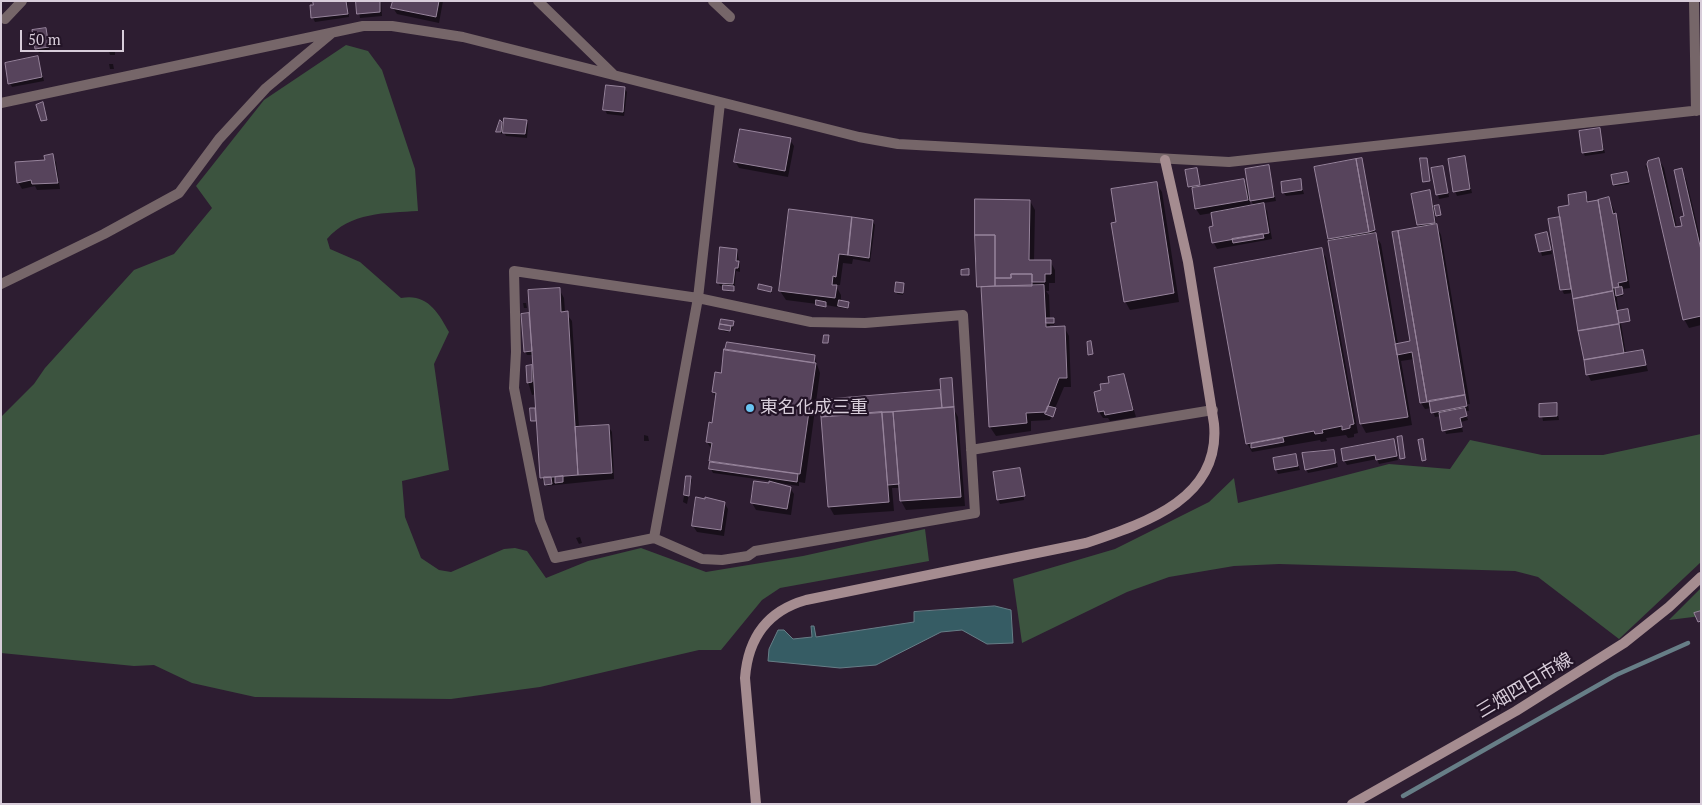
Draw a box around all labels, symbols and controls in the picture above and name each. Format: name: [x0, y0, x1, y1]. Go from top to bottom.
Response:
scale bar: [22, 20, 126, 52]
text: 50 m: [28, 29, 61, 49]
place label: 東名化成三重: [760, 397, 868, 419]
marker: 東名化成三重: [744, 402, 756, 414]
street label: 三畑四日市線: [1473, 649, 1577, 723]

